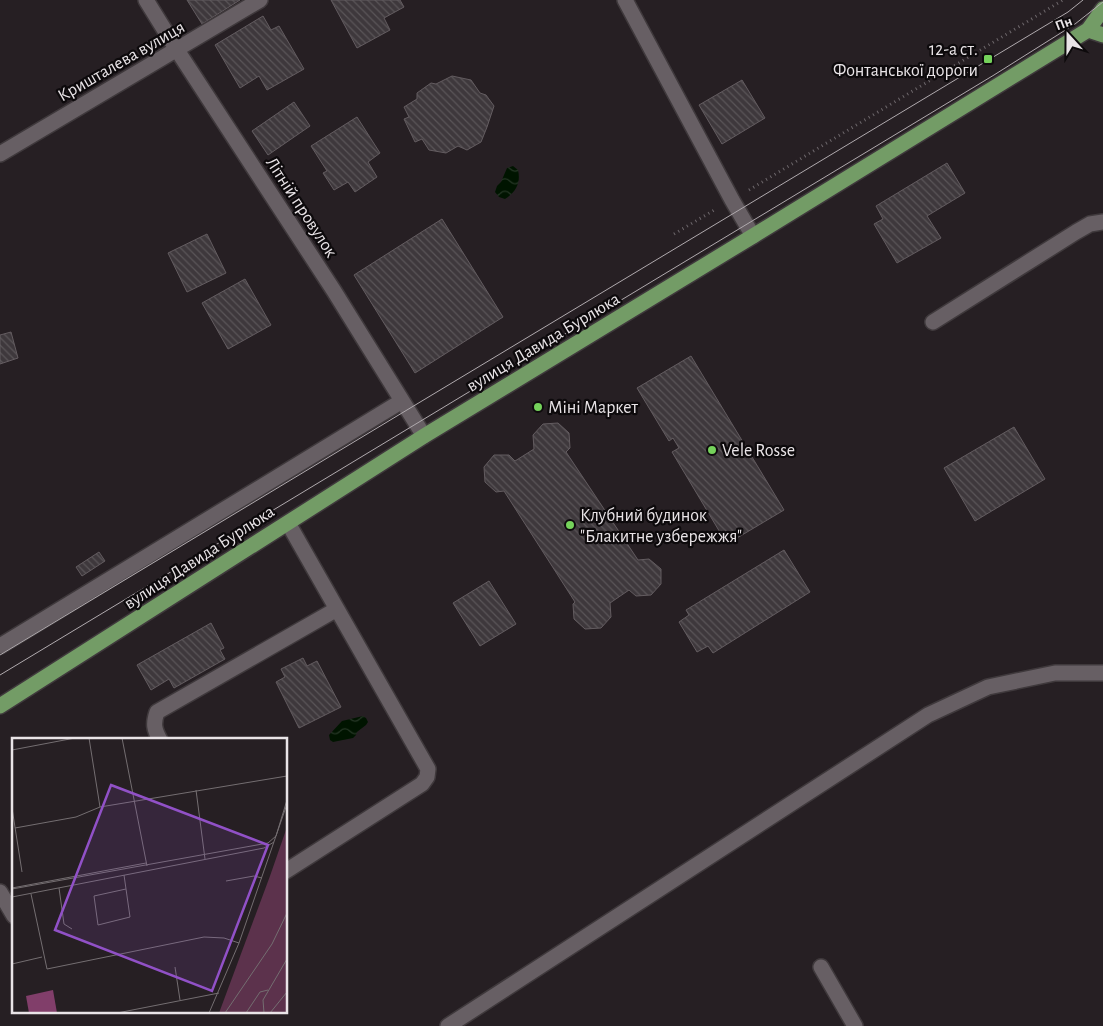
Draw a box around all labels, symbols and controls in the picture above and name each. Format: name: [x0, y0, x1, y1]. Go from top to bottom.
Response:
north arrow: [1043, 10, 1093, 60]
text: Пн: [1053, 14, 1074, 33]
street label: Кришталева вулиця: [55, 18, 188, 105]
place label: 12-а ст. Фонтанської дороги: [833, 41, 978, 80]
marker: 12-а ст. Фонтанської дороги: [982, 53, 994, 65]
street label: Літній провулок: [262, 154, 340, 261]
street label: вулиця Давида Бурлюка: [464, 290, 623, 396]
place label: Міні Маркет: [548, 399, 639, 417]
marker: Міні Маркет: [532, 401, 544, 413]
place label: Vele Rosse: [722, 442, 795, 460]
marker: Vele Rosse: [706, 444, 718, 456]
street label: вулиця Давида Бурлюка: [121, 503, 278, 613]
place label: Клубний будинок "Блакитне узбережжя": [580, 506, 742, 546]
marker: Клубний будинок "Блакитне узбережжя": [564, 519, 576, 531]
inset map: [12, 738, 288, 1014]

